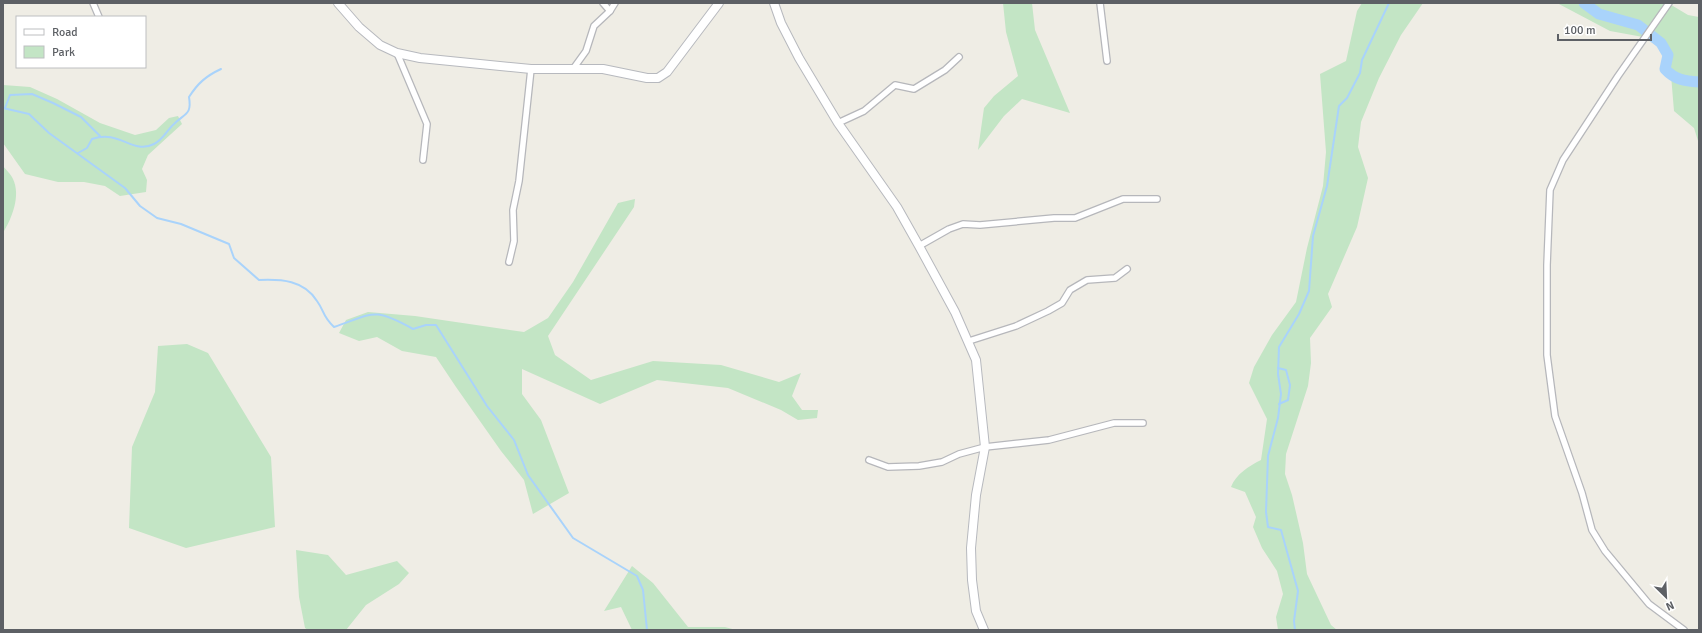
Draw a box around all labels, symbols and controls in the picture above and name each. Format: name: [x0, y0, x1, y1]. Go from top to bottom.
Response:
legend: [16, 16, 146, 68]
scale bar: [1558, 16, 1651, 42]
text: 100 m: [1564, 23, 1596, 38]
text: Road: [52, 25, 78, 40]
text: Park: [52, 45, 75, 60]
north arrow: [1646, 577, 1686, 617]
text: N: [1664, 598, 1676, 613]

